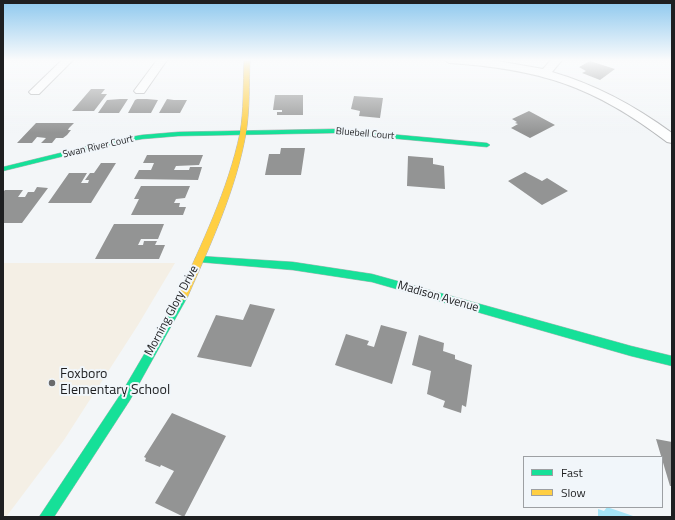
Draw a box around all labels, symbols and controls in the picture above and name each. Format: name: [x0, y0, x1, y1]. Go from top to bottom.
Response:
street label: Bluebell Court: [335, 125, 395, 143]
street label: Swan River Court: [61, 133, 135, 161]
street label: Morning Glory Drive: [142, 263, 202, 359]
street label: Madison Avenue: [396, 279, 480, 315]
place label: Foxboro Elementary School: [60, 367, 170, 400]
marker: Foxboro Elementary School: [47, 378, 57, 388]
legend: [523, 456, 663, 508]
text: Fast: [561, 463, 583, 482]
text: Slow: [561, 483, 586, 502]

